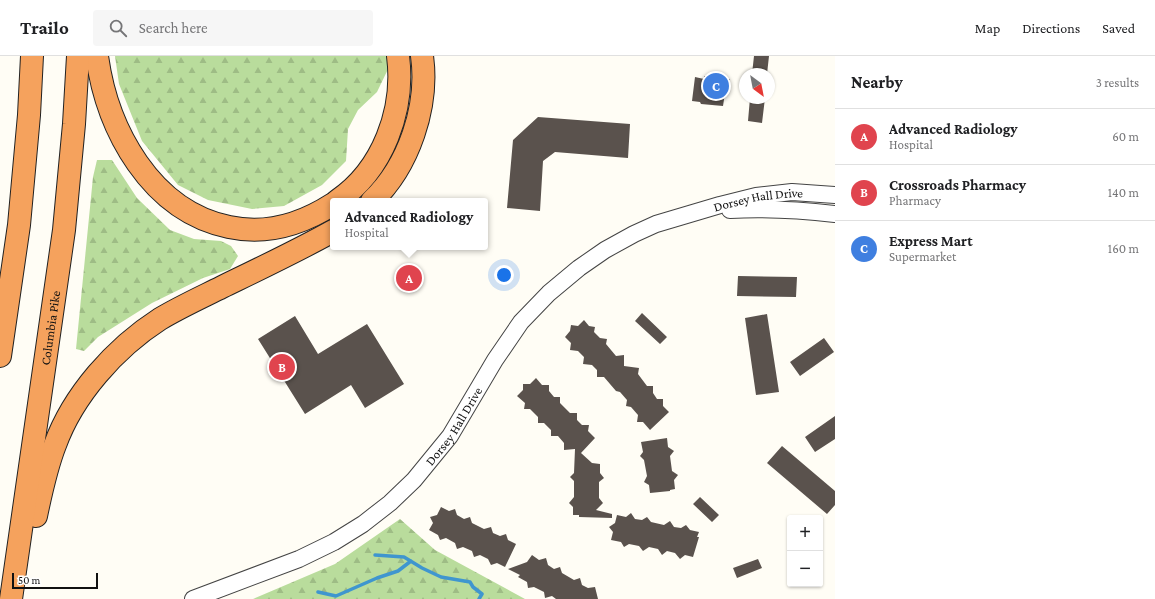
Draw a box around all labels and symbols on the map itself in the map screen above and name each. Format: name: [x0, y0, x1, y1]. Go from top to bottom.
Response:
north arrow: [739, 68, 775, 104]
pin: C: [703, 71, 729, 101]
street label: Dorsey Hall Drive: [712, 184, 804, 214]
pin: A: [396, 263, 422, 293]
your location: [494, 265, 514, 285]
street label: Columbia Pike: [37, 289, 63, 366]
pin: B: [269, 352, 295, 382]
street label: Dorsey Hall Drive: [422, 384, 485, 468]
scale bar: [12, 571, 98, 590]

